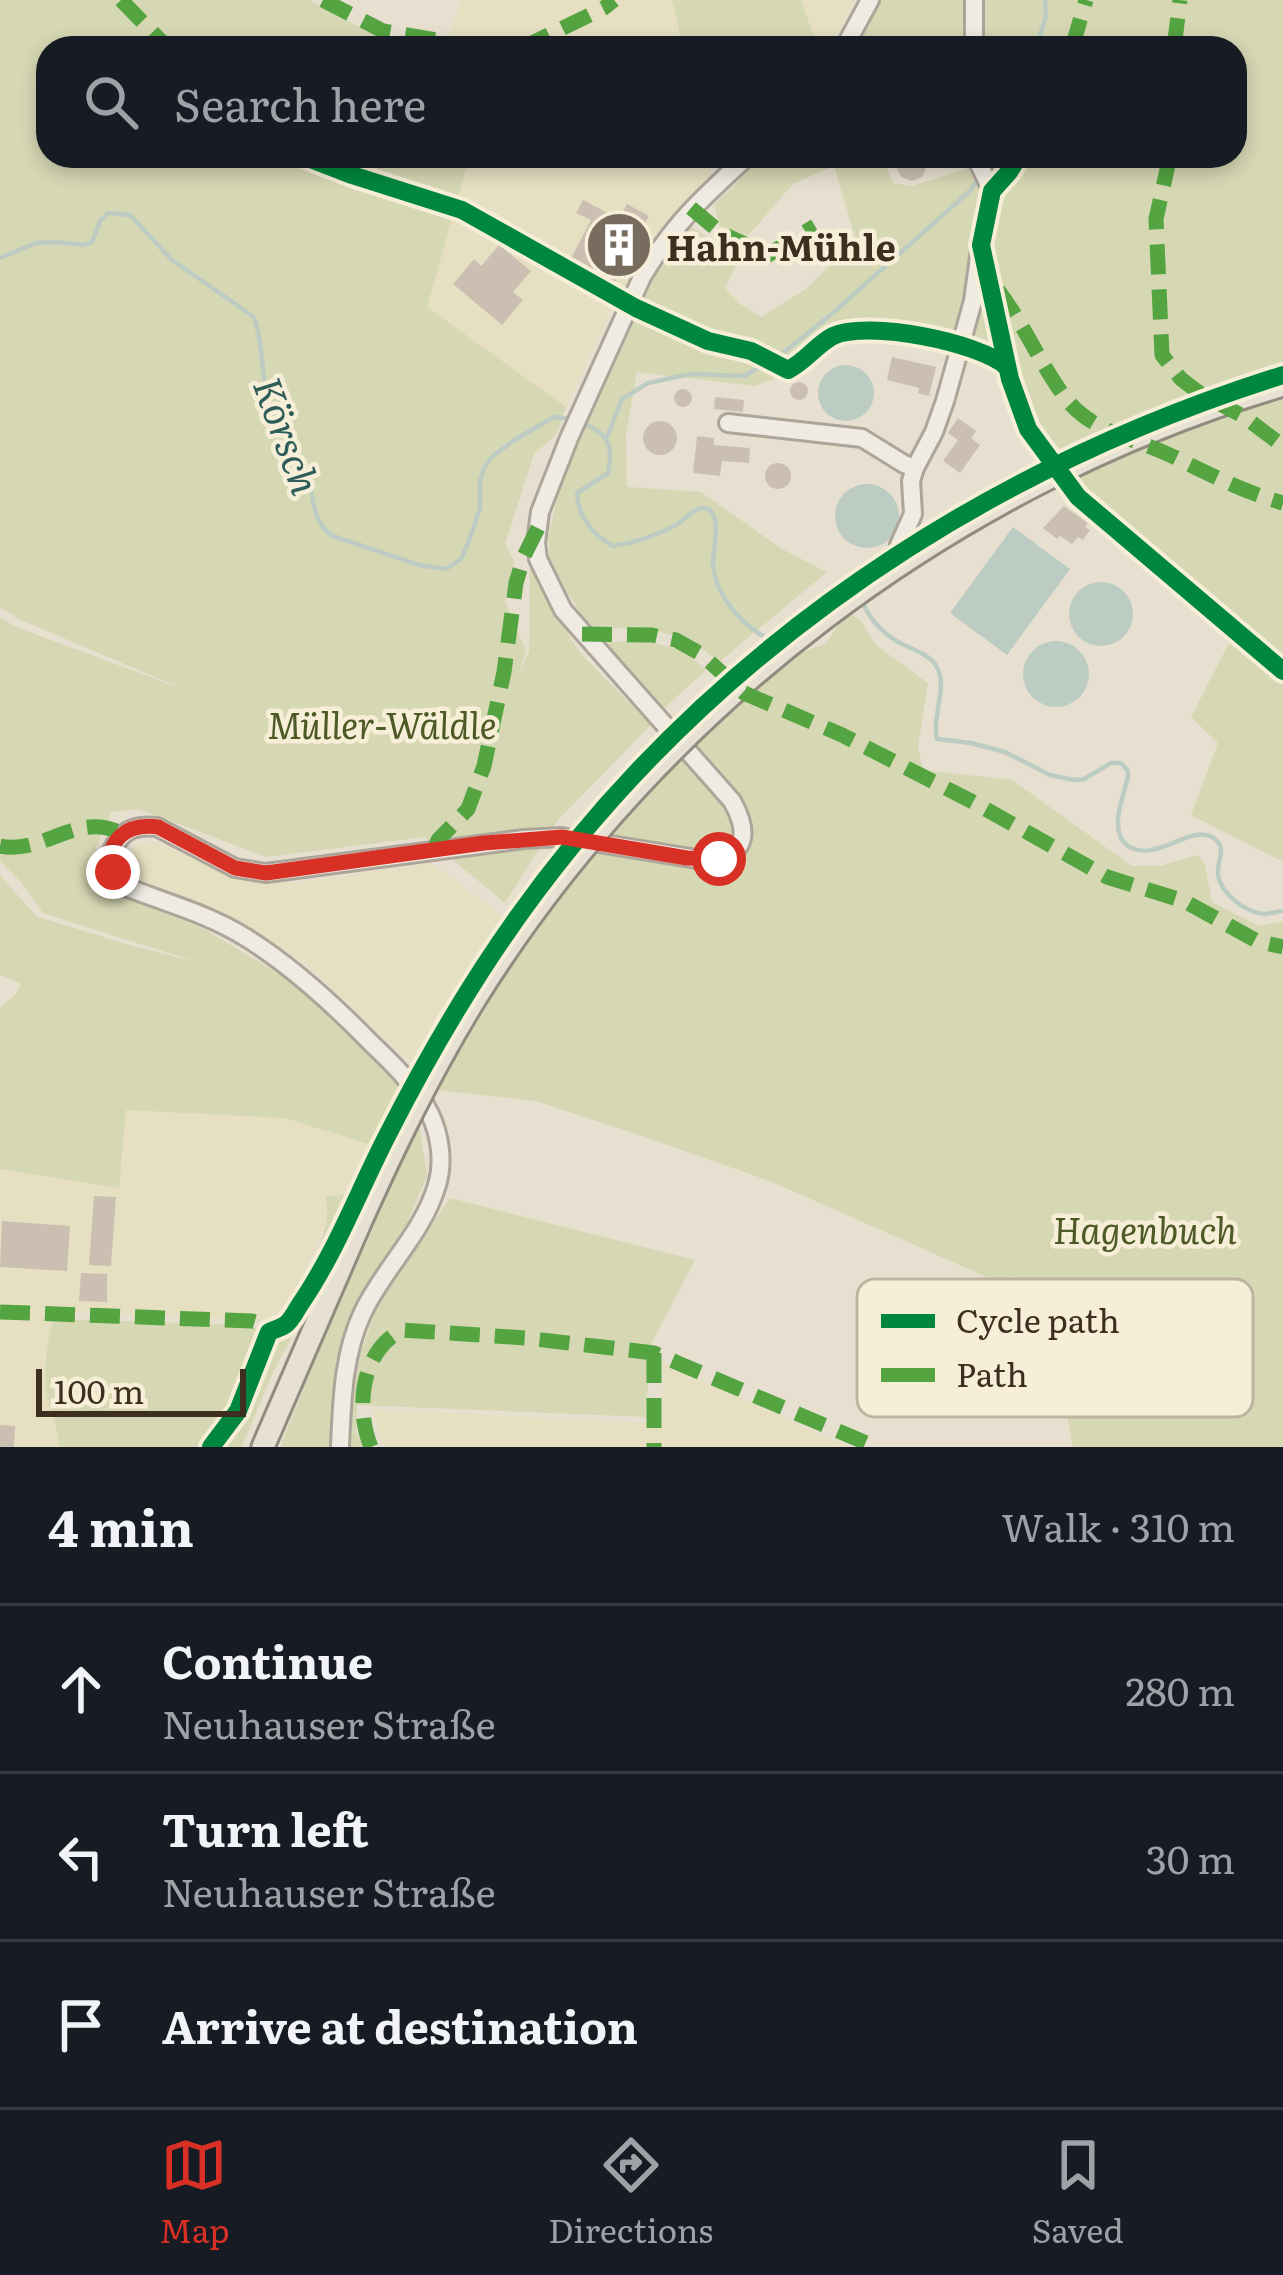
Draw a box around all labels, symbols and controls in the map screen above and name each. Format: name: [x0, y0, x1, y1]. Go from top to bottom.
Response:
search box: [36, 36, 1247, 168]
icon: search: [78, 69, 144, 135]
text: Search here: [174, 69, 426, 136]
building icon: Hahn-Mühle: [584, 210, 654, 280]
place label: Hahn-Mühle: [666, 219, 896, 272]
water label: Körsch: [241, 368, 337, 502]
park label: Müller-Wäldle: [267, 697, 497, 750]
route start: [692, 832, 746, 886]
route end: [86, 845, 140, 899]
park label: Hagenbuch: [1053, 1202, 1237, 1255]
legend: [857, 1279, 1253, 1417]
text: Cycle path: [956, 1294, 1120, 1343]
text: Path: [956, 1348, 1028, 1397]
scale bar: [36, 1363, 246, 1416]
text: 100 m: [54, 1365, 144, 1414]
text: 4 min: [48, 1487, 194, 1563]
text: Walk · 310 m: [1001, 1496, 1235, 1554]
text: Continue: [162, 1626, 373, 1693]
icon: ahead: [48, 1656, 114, 1722]
text: 280 m: [1126, 1660, 1235, 1718]
text: Neuhauser Straße: [162, 1693, 496, 1751]
text: Turn left: [162, 1794, 369, 1861]
icon: left: [48, 1824, 114, 1890]
text: 30 m: [1146, 1828, 1235, 1886]
text: Neuhauser Straße: [162, 1861, 496, 1919]
text: Arrive at destination: [162, 1991, 638, 2058]
icon: arrive: [48, 1992, 114, 2058]
tab: Map: [159, 2132, 230, 2253]
tab: Directions: [548, 2132, 713, 2253]
tab: Saved: [1032, 2132, 1124, 2253]

